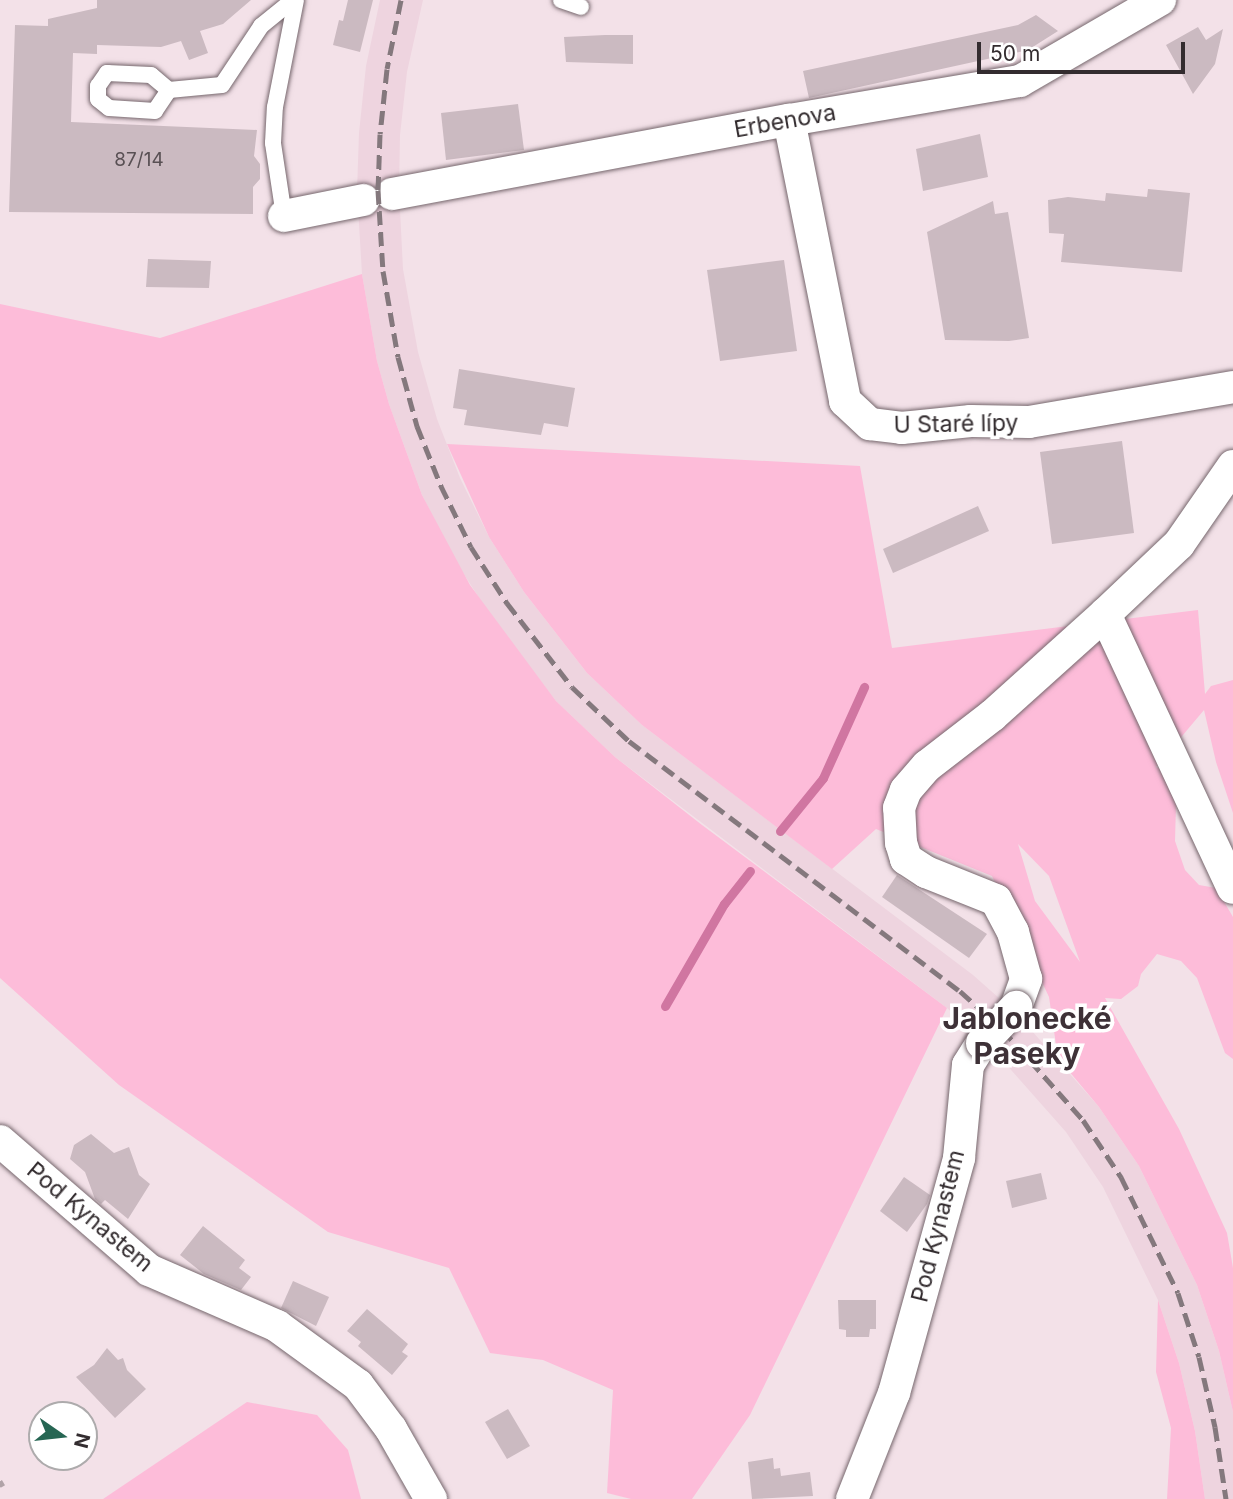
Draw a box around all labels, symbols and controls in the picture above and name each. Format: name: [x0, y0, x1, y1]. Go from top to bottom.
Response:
scale bar: [981, 28, 1189, 72]
text: 50 m: [990, 41, 1040, 66]
street label: Erbenova: [732, 98, 838, 144]
house number: 87/14: [114, 149, 164, 171]
street label: U Staré lípy: [893, 409, 1019, 439]
district label: Jablonecké Paseky: [942, 1000, 1112, 1070]
street label: Pod Kynastem: [906, 1147, 970, 1305]
street label: Pod Kynastem: [21, 1156, 159, 1278]
north arrow: [28, 1401, 98, 1471]
text: N: [69, 1431, 95, 1451]

